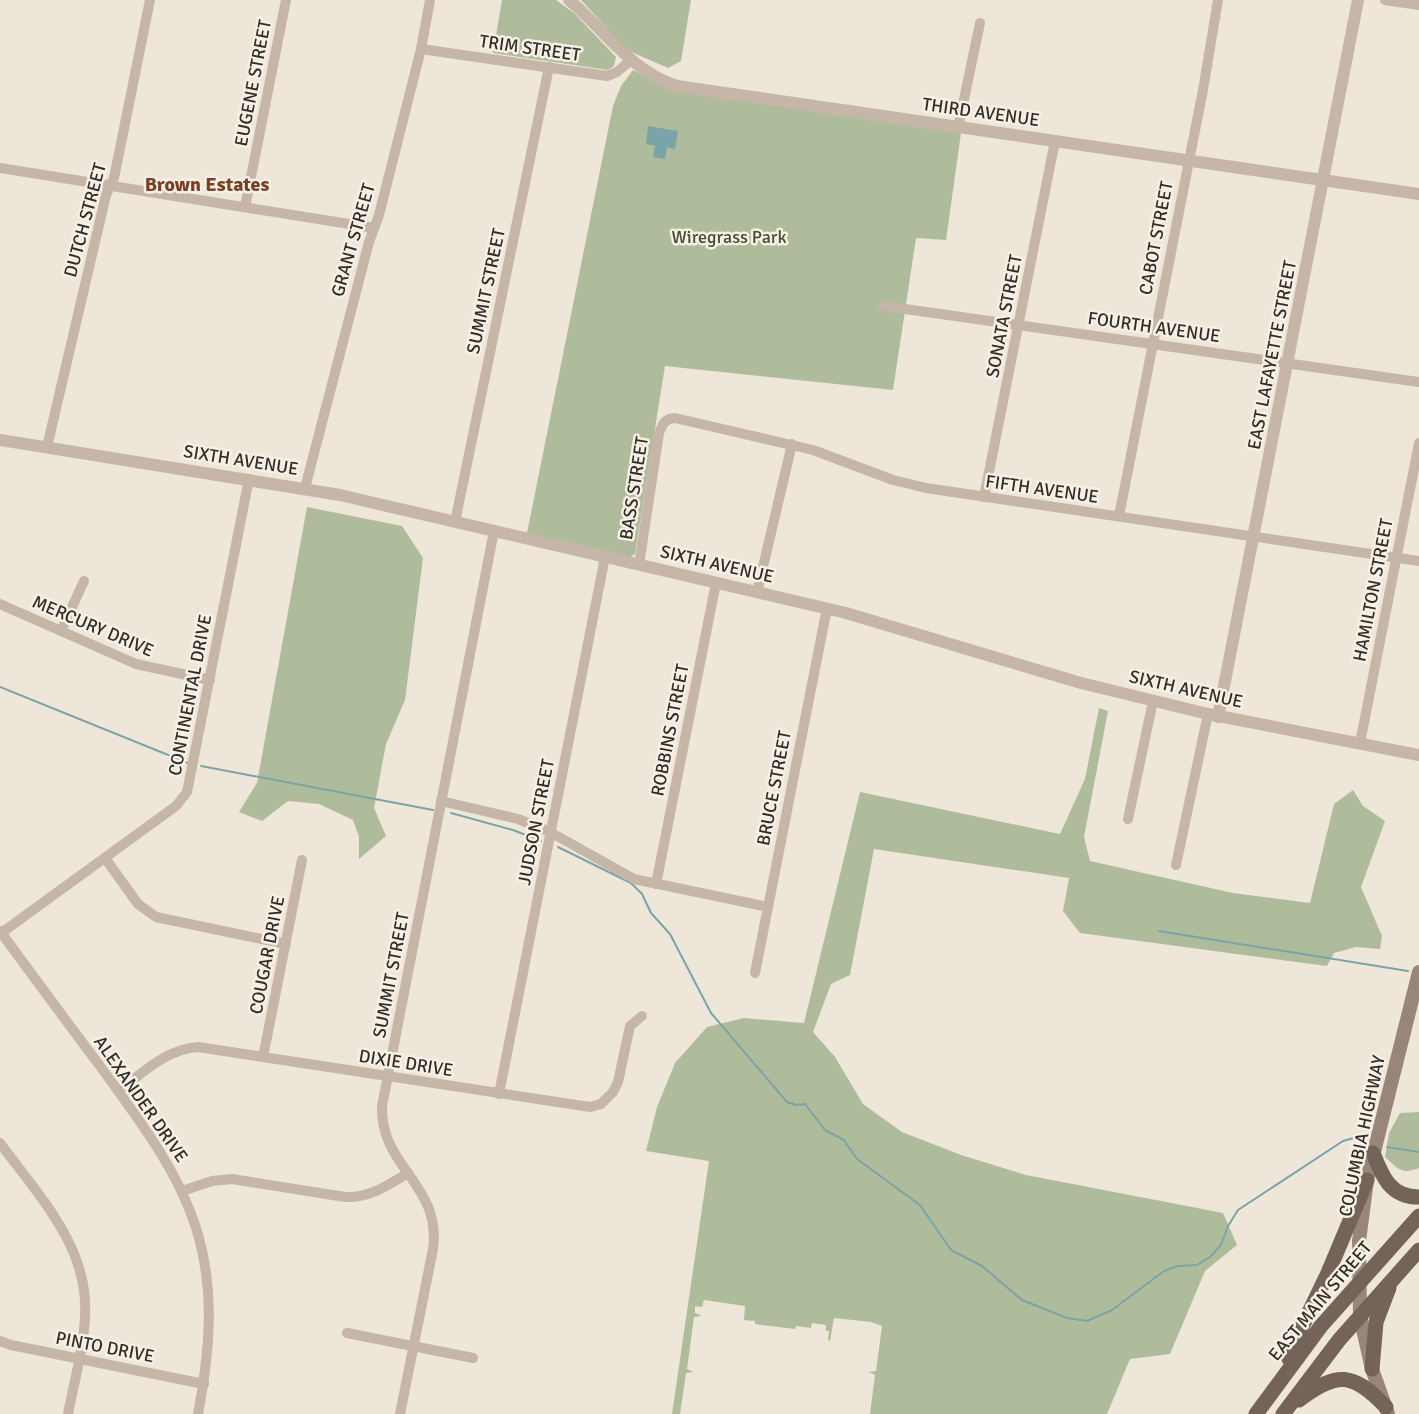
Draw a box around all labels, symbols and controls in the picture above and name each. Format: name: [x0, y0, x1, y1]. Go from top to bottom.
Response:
street label: EUGENE STREET: [230, 18, 276, 148]
street label: TRIM STREET: [478, 30, 582, 66]
street label: THIRD AVENUE: [921, 93, 1041, 131]
street label: DUTCH STREET: [59, 160, 111, 280]
district label: Brown Estates: [145, 172, 270, 197]
street label: CABOT STREET: [1134, 179, 1178, 297]
street label: GRANT STREET: [326, 181, 380, 299]
street label: SUMMIT STREET: [462, 226, 510, 356]
park label: Wiregrass Park: [672, 226, 786, 248]
street label: SONATA STREET: [981, 252, 1027, 379]
street label: EAST LAFAYETTE STREET: [1243, 258, 1301, 451]
street label: FOURTH AVENUE: [1086, 307, 1222, 347]
street label: BASS STREET: [615, 435, 653, 541]
street label: SIXTH AVENUE: [182, 440, 300, 480]
street label: FIFTH AVENUE: [984, 470, 1100, 508]
street label: HAMILTON STREET: [1348, 517, 1398, 663]
street label: SIXTH AVENUE: [658, 540, 776, 588]
street label: MERCURY DRIVE: [29, 591, 157, 661]
street label: CONTINENTAL DRIVE: [164, 612, 216, 778]
street label: ROBBINS STREET: [646, 662, 694, 798]
street label: SIXTH AVENUE: [1127, 665, 1245, 713]
street label: BRUCE STREET: [752, 728, 796, 847]
street label: JUDSON STREET: [513, 757, 559, 887]
street label: COUGAR DRIVE: [245, 894, 289, 1016]
street label: SUMMIT STREET: [368, 910, 414, 1040]
street label: ALEXANDER DRIVE: [89, 1032, 193, 1166]
street label: DIXIE DRIVE: [357, 1045, 455, 1081]
street label: COLUMBIA HIGHWAY: [1334, 1053, 1390, 1219]
street label: EAST MAIN STREET: [1264, 1237, 1376, 1365]
street label: PINTO DRIVE: [54, 1327, 156, 1367]

